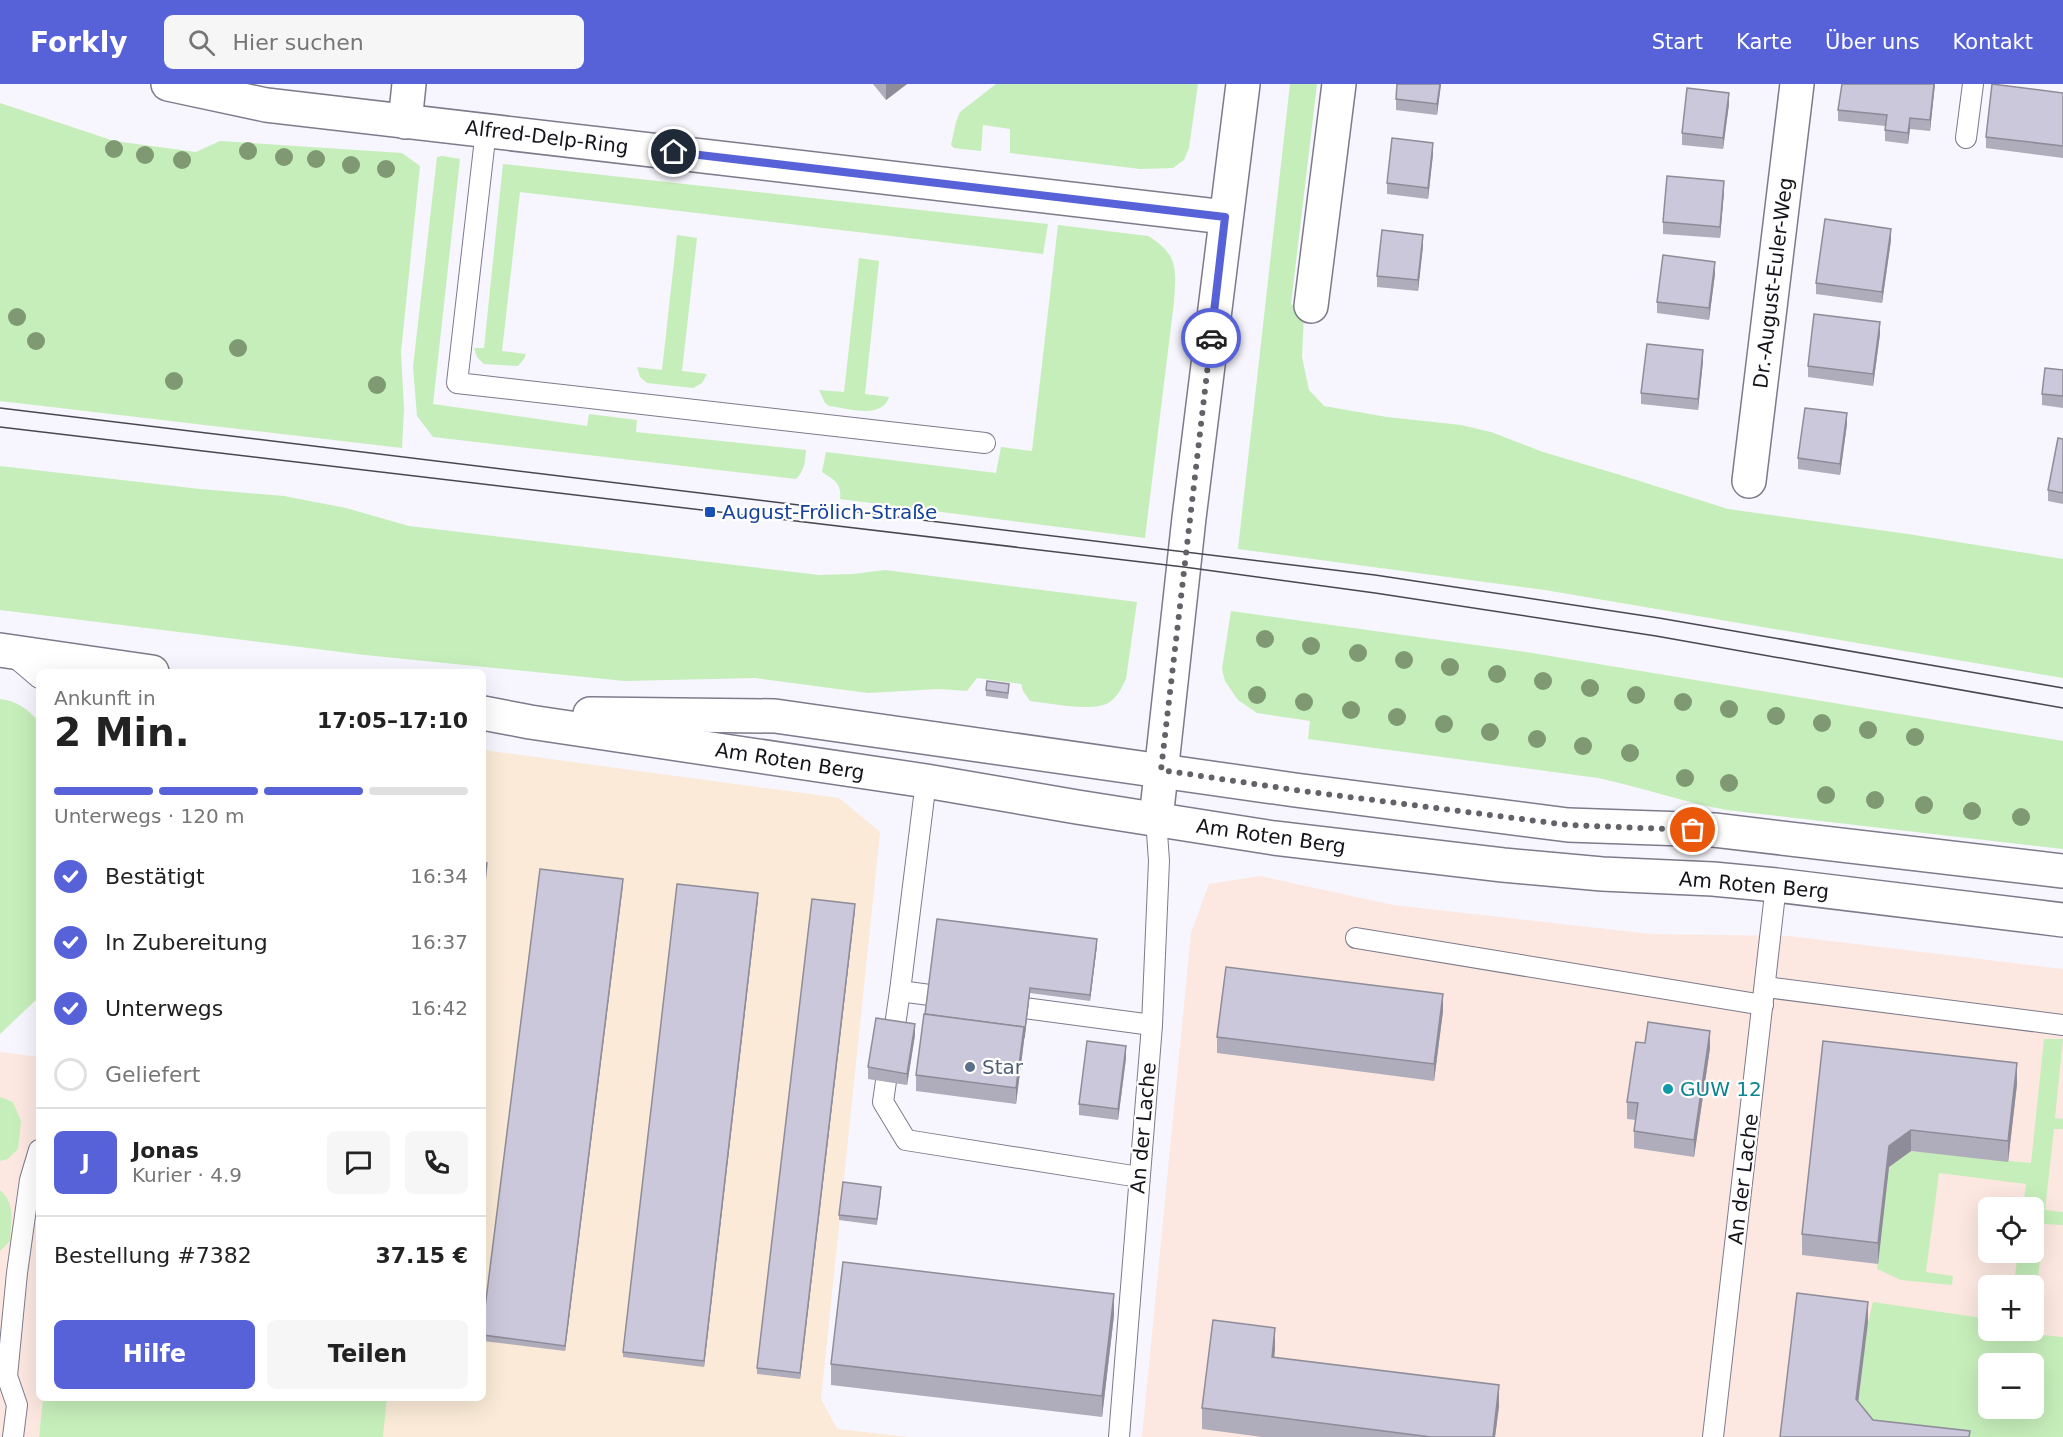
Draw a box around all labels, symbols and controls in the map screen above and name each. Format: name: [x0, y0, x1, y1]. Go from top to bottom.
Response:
search box: [164, 15, 584, 69]
text: Forkly: [30, 26, 128, 59]
icon: search: [185, 26, 218, 59]
text: Hier suchen: [233, 30, 364, 55]
text: Start: [1652, 30, 1703, 54]
text: Karte: [1736, 30, 1792, 54]
text: Über uns: [1825, 30, 1920, 54]
text: Kontakt: [1953, 30, 2033, 54]
street label: Alfred-Delp-Ring: [464, 115, 630, 159]
pin: [648, 126, 699, 177]
icon: home: [657, 135, 690, 168]
street label: Dr.-August-Euler-Weg: [1748, 176, 1798, 390]
courier: [1181, 308, 1241, 368]
icon: car: [1195, 322, 1228, 355]
place label: August-Frölich-Straße: [722, 500, 937, 524]
marker: August-Frölich-Straße: [703, 505, 717, 519]
text: Ankunft in: [54, 686, 156, 710]
text: 17:05–17:10: [317, 708, 468, 733]
text: 2 Min.: [54, 710, 189, 755]
street label: Am Roten Berg: [714, 737, 866, 785]
text: Unterwegs · 120 m: [54, 804, 245, 828]
pin: [1667, 804, 1718, 855]
icon: bag: [1676, 813, 1709, 846]
street label: Am Roten Berg: [1195, 814, 1347, 858]
icon: check: [54, 860, 87, 893]
text: Bestätigt: [105, 864, 205, 889]
text: 16:34: [410, 864, 468, 888]
street label: Am Roten Berg: [1678, 866, 1830, 904]
icon: check: [54, 926, 87, 959]
text: In Zubereitung: [105, 930, 268, 955]
text: 16:37: [410, 930, 468, 954]
icon: check: [54, 992, 87, 1025]
text: Unterwegs: [105, 996, 223, 1021]
text: 16:42: [410, 996, 468, 1020]
place label: Star: [982, 1055, 1024, 1079]
marker: Star: [963, 1060, 977, 1074]
street label: An der Lache: [1125, 1061, 1161, 1195]
text: Geliefert: [105, 1062, 200, 1087]
place label: GUW 12: [1680, 1077, 1762, 1101]
marker: GUW 12: [1661, 1082, 1675, 1096]
street label: An der Lache: [1723, 1112, 1763, 1246]
button: chat: [327, 1131, 390, 1194]
button: phone: [405, 1131, 468, 1194]
text: Jonas: [132, 1138, 199, 1163]
text: J: [81, 1150, 90, 1175]
text: Kurier · 4.9: [132, 1163, 242, 1187]
map controls: [1978, 1197, 2044, 1419]
button: locate: [1978, 1197, 2044, 1263]
text: Bestellung #7382: [54, 1243, 252, 1268]
text: 37.15 €: [375, 1243, 468, 1268]
button: +: [1978, 1275, 2044, 1341]
button: Hilfe: [54, 1320, 255, 1389]
button: Teilen: [267, 1320, 468, 1389]
button: −: [1978, 1353, 2044, 1419]

